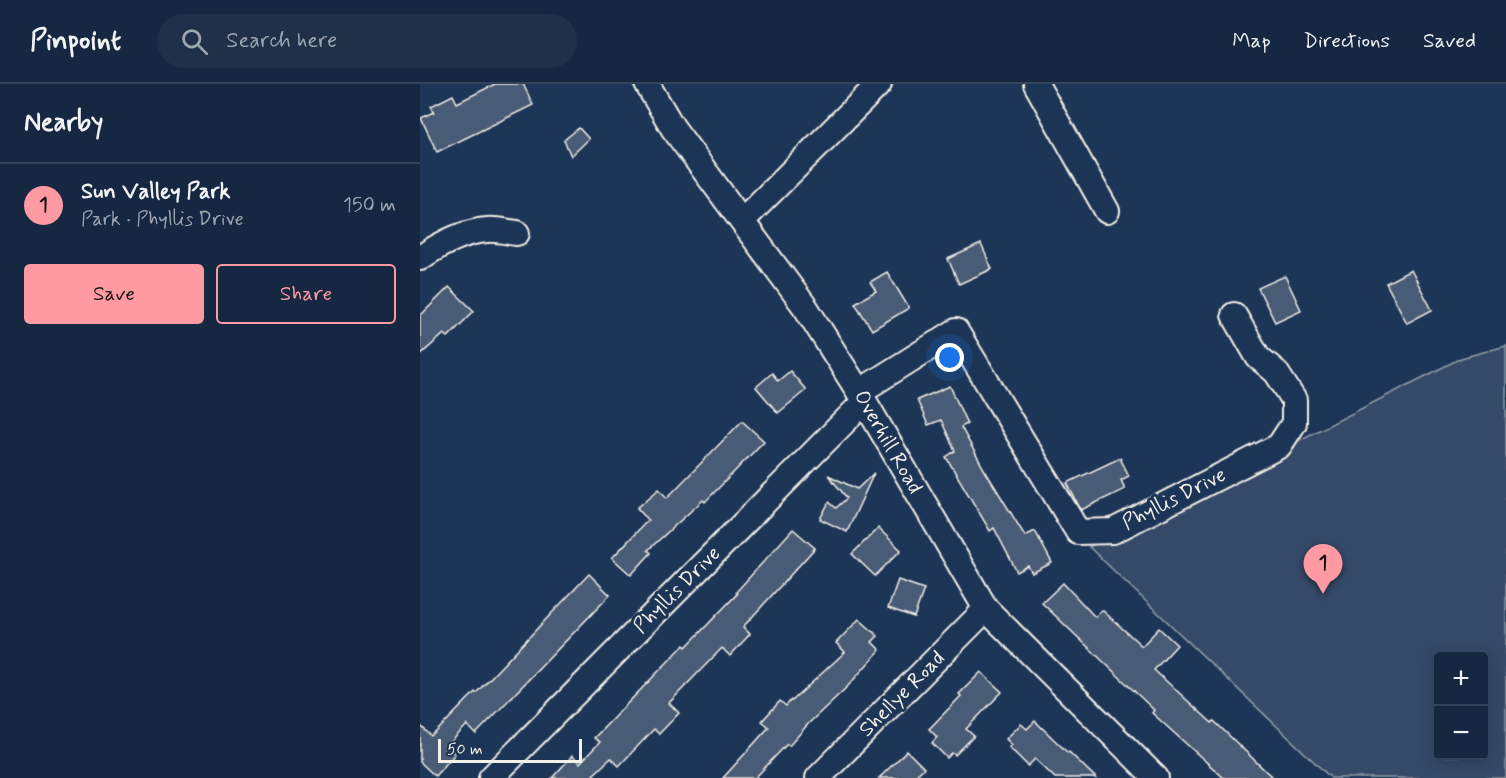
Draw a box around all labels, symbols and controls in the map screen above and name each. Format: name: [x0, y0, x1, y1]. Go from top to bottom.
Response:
search box: [157, 14, 577, 68]
text: Pinpoint: [30, 23, 121, 60]
icon: search: [178, 25, 211, 58]
text: Search here: [226, 27, 337, 55]
text: Map: [1232, 27, 1271, 55]
text: Directions: [1304, 27, 1390, 55]
text: Saved: [1423, 27, 1476, 55]
text: Nearby: [24, 106, 103, 140]
text: Sun Valley Park: [81, 178, 230, 206]
text: 1: [39, 192, 48, 219]
text: 150 m: [343, 192, 396, 219]
text: Park · Phyllis Drive: [81, 206, 244, 233]
button: Save: [24, 264, 204, 324]
button: Share: [216, 264, 396, 324]
your location: [935, 343, 964, 372]
street label: Overhill Road: [847, 385, 929, 499]
street label: Phyllis Drive: [1117, 461, 1231, 537]
street label: Phyllis Drive: [627, 540, 727, 640]
pin: 1: [1304, 544, 1342, 594]
street label: Shellye Road: [853, 645, 951, 743]
map controls: [1434, 652, 1488, 760]
button: +: [1434, 652, 1488, 706]
button: −: [1434, 706, 1488, 760]
scale bar: [438, 736, 582, 764]
text: 50 m: [447, 739, 483, 760]

